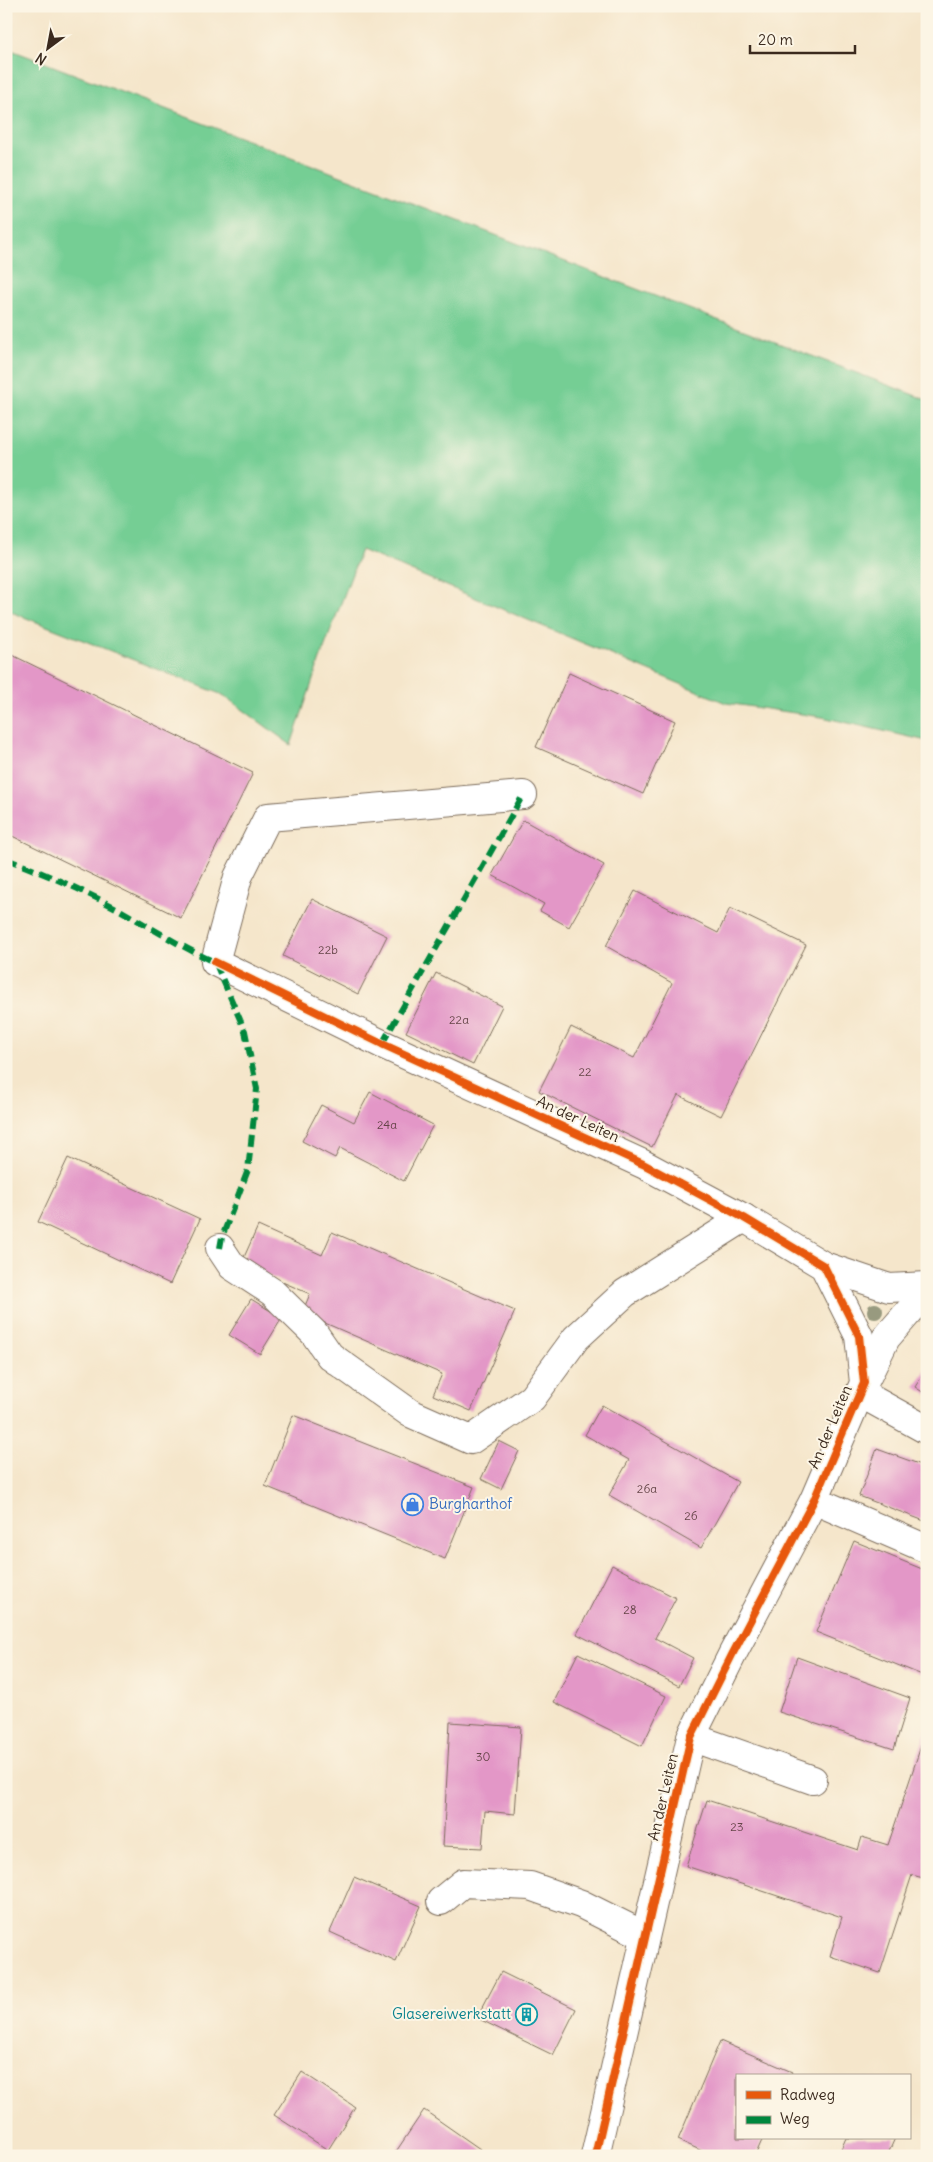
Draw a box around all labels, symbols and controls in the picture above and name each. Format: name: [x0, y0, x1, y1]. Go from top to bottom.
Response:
north arrow: [22, 22, 72, 72]
scale bar: [750, 22, 856, 54]
text: 20 m: [758, 30, 793, 49]
text: N: [32, 49, 50, 69]
house number: 22b: [318, 942, 338, 957]
house number: 22a: [449, 1012, 469, 1027]
house number: 22: [578, 1064, 592, 1079]
street label: An der Leiten: [534, 1091, 623, 1146]
house number: 24a: [377, 1117, 397, 1132]
street label: An der Leiten: [803, 1382, 856, 1472]
house number: 26a: [637, 1481, 657, 1496]
shop icon: Burgharthof: [401, 1492, 425, 1516]
place label: Burgharthof: [429, 1494, 513, 1513]
house number: 26: [684, 1508, 698, 1523]
house number: 28: [623, 1602, 637, 1617]
house number: 30: [476, 1749, 490, 1764]
street label: An der Leiten: [643, 1751, 682, 1842]
house number: 23: [730, 1819, 744, 1834]
building icon: Glasereiwerkstatt: [515, 2002, 539, 2026]
place label: Glasereiwerkstatt: [392, 2004, 511, 2023]
legend: [736, 2074, 910, 2140]
text: Radweg: [780, 2085, 835, 2104]
text: Weg: [780, 2109, 810, 2128]

